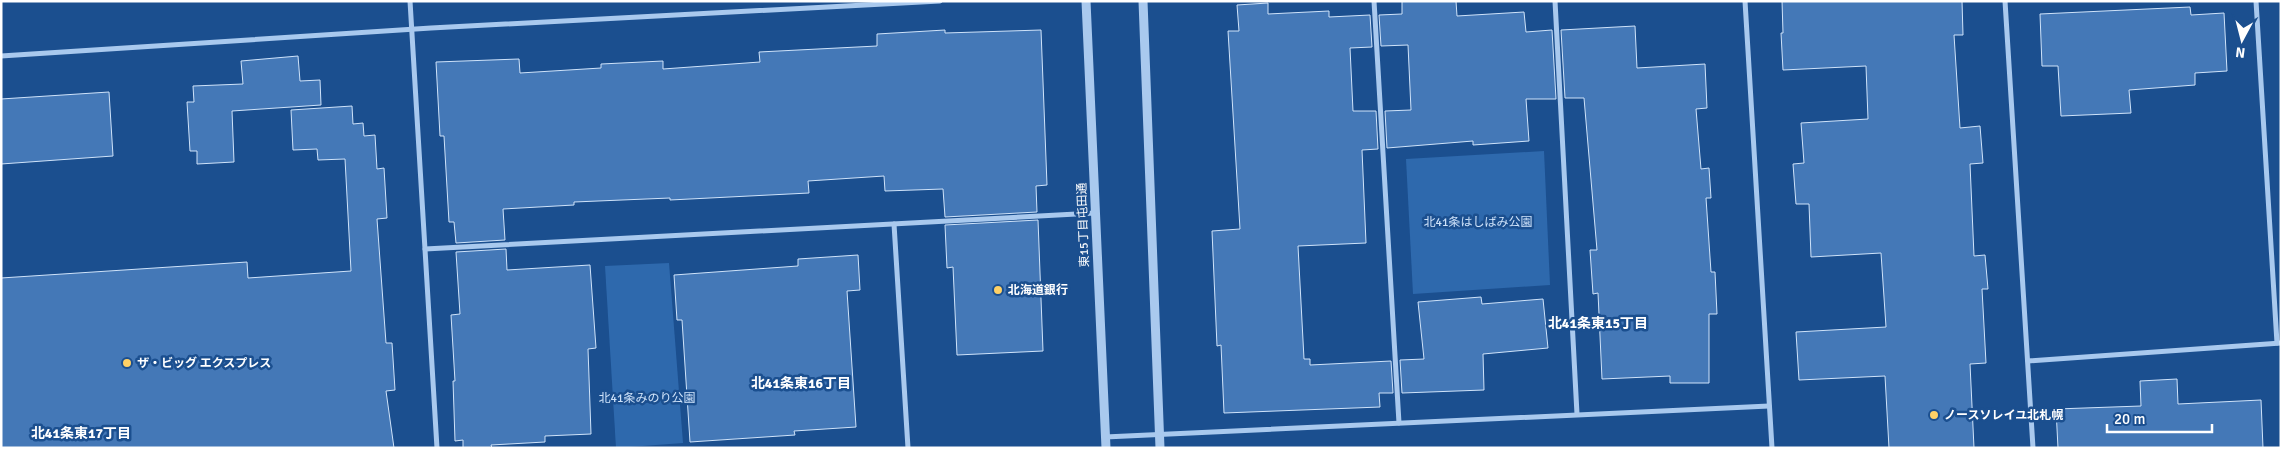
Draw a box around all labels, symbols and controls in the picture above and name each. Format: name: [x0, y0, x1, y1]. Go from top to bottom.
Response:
north arrow: [2217, 15, 2267, 65]
text: N: [2235, 43, 2246, 61]
street label: 東15丁目屯田通: [1075, 182, 1092, 268]
park label: 北41条はしばみ公園: [1424, 215, 1532, 230]
place label: 北海道銀行: [1008, 283, 1068, 298]
marker: 北海道銀行: [992, 284, 1004, 296]
district label: 北41条東15丁目: [1548, 315, 1648, 332]
place label: ザ・ビッグ エクスプレス: [137, 356, 271, 371]
marker: ザ・ビッグ エクスプレス: [121, 357, 133, 369]
district label: 北41条東16丁目: [751, 375, 851, 392]
park label: 北41条みのり公園: [599, 391, 695, 406]
scale bar: [2107, 402, 2212, 434]
place label: ノースソレイユ北札幌: [1944, 408, 2063, 423]
marker: ノースソレイユ北札幌: [1928, 409, 1940, 421]
text: 20 m: [2114, 410, 2145, 428]
district label: 北41条東17丁目: [31, 425, 131, 442]

